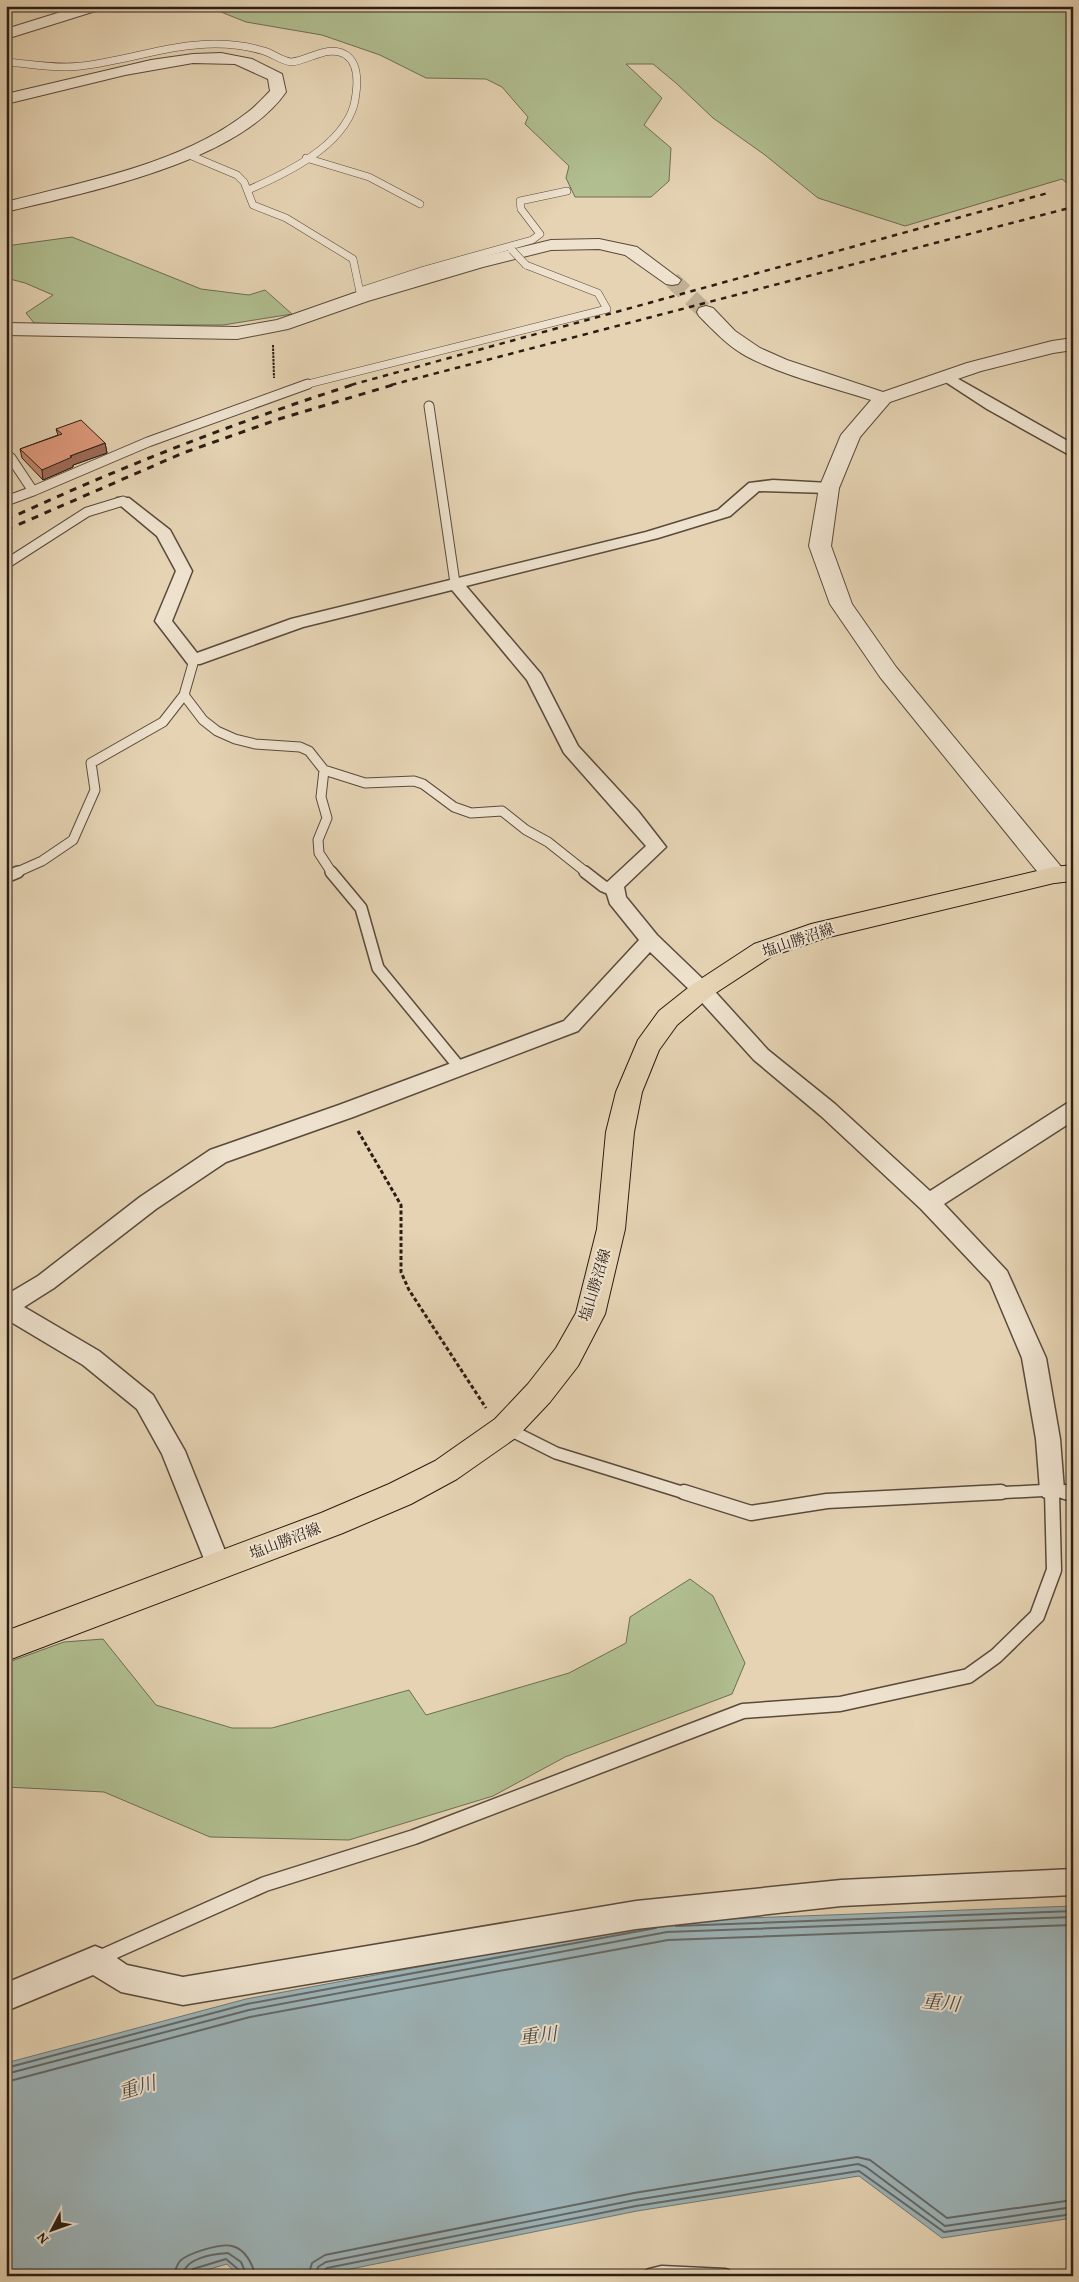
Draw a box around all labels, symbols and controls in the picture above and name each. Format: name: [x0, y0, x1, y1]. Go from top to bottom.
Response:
street label: 塩山勝沼線: [759, 917, 837, 962]
street label: 塩山勝沼線: [574, 1246, 616, 1324]
street label: 塩山勝沼線: [246, 1517, 324, 1564]
water label: 重川: [921, 1986, 963, 2018]
water label: 重川: [518, 2019, 560, 2051]
water label: 重川: [115, 2068, 161, 2106]
north arrow: [28, 2204, 78, 2254]
text: N: [31, 2228, 53, 2249]

